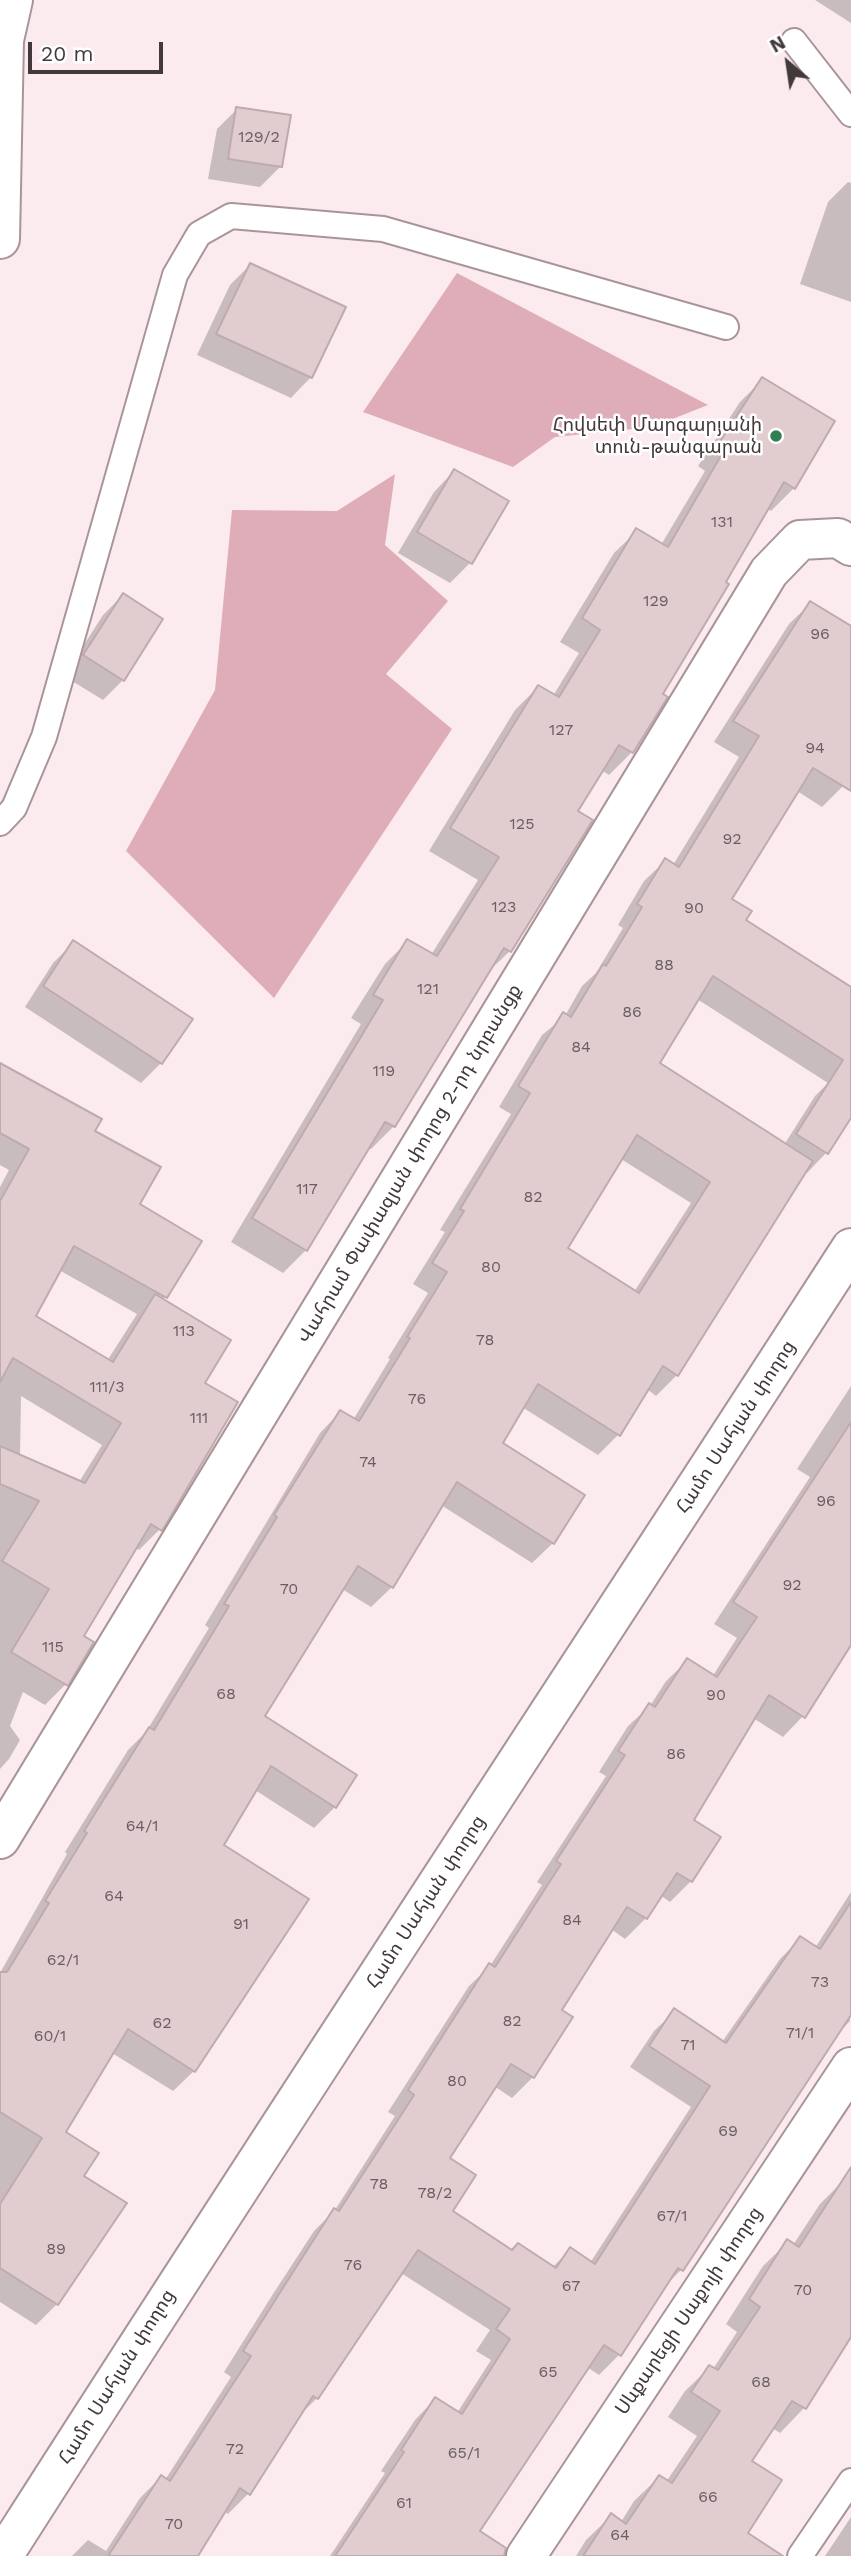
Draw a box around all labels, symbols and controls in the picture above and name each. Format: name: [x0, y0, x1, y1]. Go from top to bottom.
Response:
scale bar: [32, 28, 166, 72]
north arrow: [753, 28, 823, 98]
text: N: [766, 31, 789, 58]
text: 20 m: [41, 41, 93, 66]
house number: 129/2: [238, 127, 280, 147]
place label: Հովսեփ Մարգարյանի տուն-թանգարան: [553, 414, 762, 458]
marker: Հովսեփ Մարգարյանի տուն-թանգարան: [768, 428, 784, 444]
house number: 131: [711, 512, 733, 532]
house number: 129: [643, 591, 669, 611]
house number: 96: [810, 624, 830, 644]
house number: 127: [549, 720, 573, 740]
house number: 94: [805, 738, 825, 758]
house number: 125: [510, 814, 534, 834]
house number: 92: [722, 829, 742, 849]
house number: 123: [492, 897, 516, 917]
house number: 90: [684, 898, 704, 918]
house number: 88: [654, 955, 674, 975]
house number: 121: [417, 979, 439, 999]
street label: Վահրամ Փափազյան փողոց 2-րդ նրբանցք: [293, 980, 527, 1348]
house number: 86: [622, 1002, 642, 1022]
house number: 84: [571, 1037, 591, 1057]
house number: 119: [373, 1061, 395, 1081]
house number: 117: [296, 1179, 318, 1199]
house number: 82: [523, 1187, 543, 1207]
house number: 80: [481, 1257, 501, 1277]
house number: 113: [173, 1321, 195, 1341]
house number: 78: [476, 1330, 494, 1350]
street label: Համո Սահյան փողոց: [672, 1336, 800, 1518]
house number: 111/3: [89, 1377, 125, 1397]
house number: 76: [408, 1389, 426, 1409]
house number: 111: [190, 1408, 208, 1428]
house number: 74: [359, 1452, 377, 1472]
house number: 96: [816, 1491, 836, 1511]
house number: 92: [782, 1575, 802, 1595]
house number: 70: [280, 1579, 298, 1599]
house number: 115: [42, 1637, 64, 1657]
house number: 68: [216, 1684, 236, 1704]
house number: 90: [706, 1685, 726, 1705]
house number: 86: [666, 1744, 686, 1764]
street label: Համո Սահյան փողոց: [362, 1811, 490, 1993]
house number: 64/1: [126, 1816, 158, 1836]
house number: 64: [104, 1886, 124, 1906]
house number: 84: [562, 1910, 582, 1930]
house number: 91: [233, 1914, 249, 1934]
house number: 62/1: [47, 1950, 79, 1970]
house number: 73: [811, 1972, 829, 1992]
house number: 82: [502, 2011, 522, 2031]
house number: 62: [152, 2013, 172, 2033]
house number: 71/1: [786, 2023, 814, 2043]
house number: 60/1: [34, 2026, 66, 2046]
house number: 71: [680, 2035, 696, 2055]
house number: 80: [447, 2071, 467, 2091]
house number: 69: [718, 2121, 738, 2141]
house number: 78: [370, 2174, 388, 2194]
house number: 78/2: [418, 2183, 452, 2203]
street label: Սևքարեցի Սաքոյի փողոց: [611, 2203, 767, 2419]
house number: 67/1: [657, 2206, 687, 2226]
house number: 89: [46, 2239, 66, 2259]
house number: 76: [344, 2255, 362, 2275]
house number: 67: [562, 2276, 580, 2296]
house number: 70: [794, 2280, 812, 2300]
street label: Համո Սահյան փողոց: [54, 2285, 180, 2469]
house number: 65: [538, 2362, 558, 2382]
house number: 68: [751, 2372, 771, 2392]
house number: 72: [226, 2439, 244, 2459]
house number: 65/1: [448, 2443, 480, 2463]
house number: 66: [698, 2487, 718, 2507]
house number: 61: [396, 2493, 412, 2513]
house number: 70: [165, 2514, 183, 2534]
house number: 64: [610, 2525, 630, 2545]

